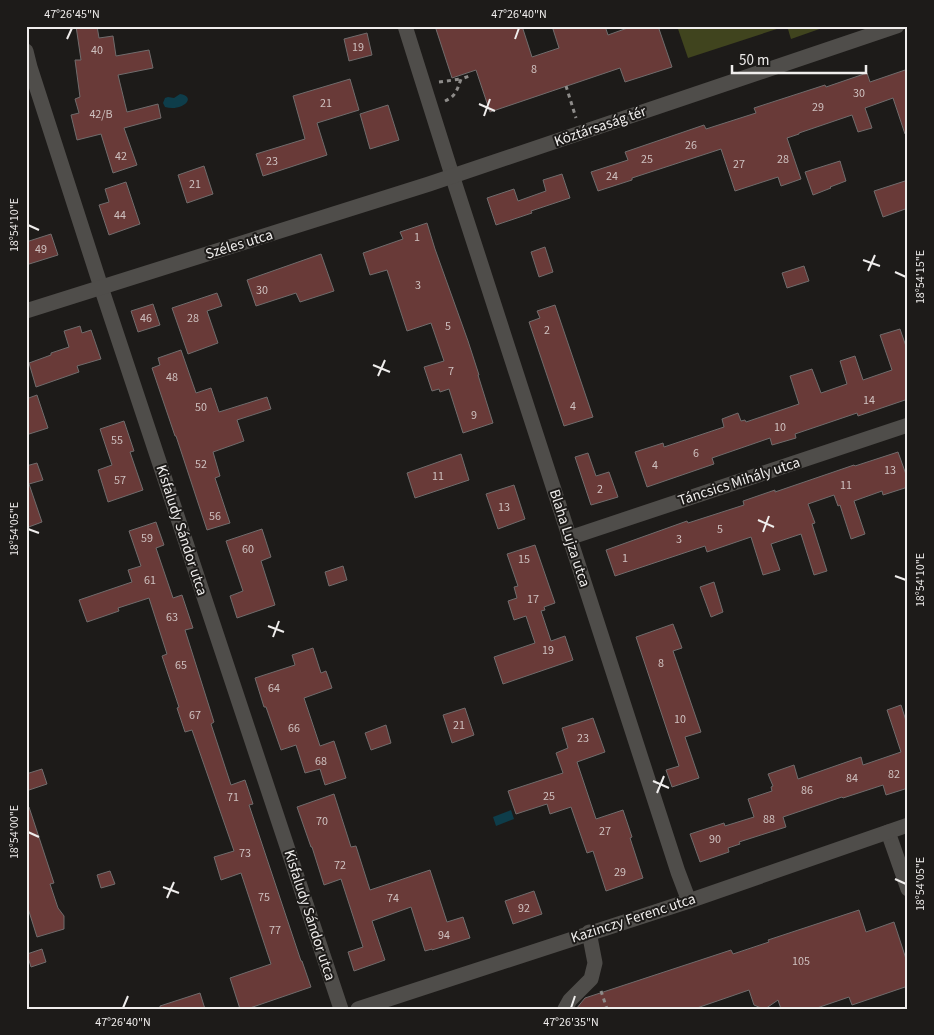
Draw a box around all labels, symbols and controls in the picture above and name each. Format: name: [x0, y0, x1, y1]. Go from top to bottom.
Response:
text: 47°26'45"N: [44, 6, 100, 23]
text: 47°26'40"N: [491, 6, 547, 23]
house number: 19: [352, 39, 364, 56]
house number: 40: [91, 42, 103, 59]
scale bar: [732, 42, 865, 74]
text: 50 m: [739, 50, 769, 71]
house number: 8: [531, 61, 537, 78]
house number: 30: [853, 85, 865, 102]
house number: 21: [320, 95, 332, 112]
house number: 29: [812, 99, 824, 116]
street label: Köztársaság tér: [551, 101, 650, 152]
house number: 42/B: [89, 106, 113, 123]
house number: 26: [685, 137, 697, 154]
house number: 42: [115, 148, 127, 165]
house number: 25: [641, 151, 653, 168]
house number: 28: [777, 151, 789, 168]
house number: 23: [266, 153, 278, 170]
house number: 27: [733, 156, 745, 173]
house number: 24: [606, 168, 618, 185]
house number: 21: [189, 176, 201, 193]
text: 18°54'10"E: [6, 198, 23, 252]
house number: 44: [114, 207, 126, 224]
street label: Széles utca: [203, 224, 275, 265]
house number: 1: [414, 229, 420, 246]
house number: 49: [35, 241, 47, 258]
text: 18°54'15"E: [912, 250, 929, 304]
house number: 3: [415, 277, 421, 294]
house number: 30: [256, 282, 268, 299]
house number: 46: [140, 310, 152, 327]
house number: 28: [187, 310, 199, 327]
house number: 5: [445, 318, 451, 335]
house number: 2: [544, 322, 550, 339]
house number: 7: [448, 363, 454, 380]
house number: 48: [166, 369, 178, 386]
house number: 14: [863, 392, 875, 409]
house number: 4: [570, 398, 576, 415]
house number: 50: [195, 399, 207, 416]
house number: 9: [471, 407, 477, 424]
house number: 10: [774, 419, 786, 436]
house number: 55: [111, 432, 123, 449]
house number: 6: [693, 445, 699, 462]
street label: Táncsics Mihály utca: [675, 452, 803, 511]
house number: 52: [195, 456, 207, 473]
house number: 4: [652, 457, 658, 474]
street label: Kisfaludy Sándor utca: [150, 462, 213, 598]
house number: 13: [884, 462, 896, 479]
house number: 11: [432, 468, 444, 485]
house number: 57: [114, 472, 126, 489]
house number: 11: [840, 477, 852, 494]
house number: 2: [597, 481, 603, 498]
street label: Blaha Lujza utca: [544, 486, 595, 590]
house number: 13: [498, 499, 510, 516]
text: 18°54'05"E: [6, 502, 23, 556]
house number: 56: [209, 508, 221, 525]
house number: 5: [717, 521, 723, 538]
house number: 59: [141, 530, 153, 547]
house number: 3: [676, 531, 682, 548]
house number: 60: [242, 541, 254, 558]
house number: 1: [622, 550, 628, 567]
house number: 15: [518, 551, 530, 568]
text: 18°54'10"E: [912, 553, 929, 607]
house number: 61: [144, 572, 156, 589]
house number: 17: [527, 591, 539, 608]
house number: 63: [166, 609, 178, 626]
house number: 19: [542, 642, 554, 659]
house number: 8: [658, 655, 664, 672]
house number: 65: [175, 657, 187, 674]
house number: 64: [268, 680, 280, 697]
house number: 67: [189, 707, 201, 724]
house number: 10: [674, 711, 686, 728]
house number: 21: [453, 717, 465, 734]
house number: 66: [288, 720, 300, 737]
house number: 23: [577, 730, 589, 747]
house number: 68: [315, 753, 327, 770]
house number: 82: [888, 766, 900, 783]
house number: 84: [846, 770, 858, 787]
house number: 86: [801, 782, 813, 799]
house number: 25: [543, 788, 555, 805]
house number: 71: [227, 789, 239, 806]
text: 18°54'00"E: [6, 805, 23, 859]
house number: 88: [763, 811, 775, 828]
house number: 70: [316, 813, 328, 830]
house number: 27: [599, 823, 611, 840]
house number: 90: [709, 831, 721, 848]
house number: 73: [239, 845, 251, 862]
street label: Kisfaludy Sándor utca: [278, 847, 341, 983]
house number: 72: [334, 857, 346, 874]
text: 18°54'05"E: [912, 857, 929, 911]
house number: 29: [614, 864, 626, 881]
street label: Kazinczy Ferenc utca: [568, 888, 698, 949]
house number: 75: [258, 889, 270, 906]
house number: 74: [387, 890, 399, 907]
house number: 92: [518, 900, 530, 917]
house number: 77: [269, 922, 281, 939]
house number: 94: [438, 927, 450, 944]
house number: 105: [792, 953, 810, 970]
text: 47°26'40"N: [95, 1014, 151, 1031]
text: 47°26'35"N: [543, 1014, 599, 1031]

